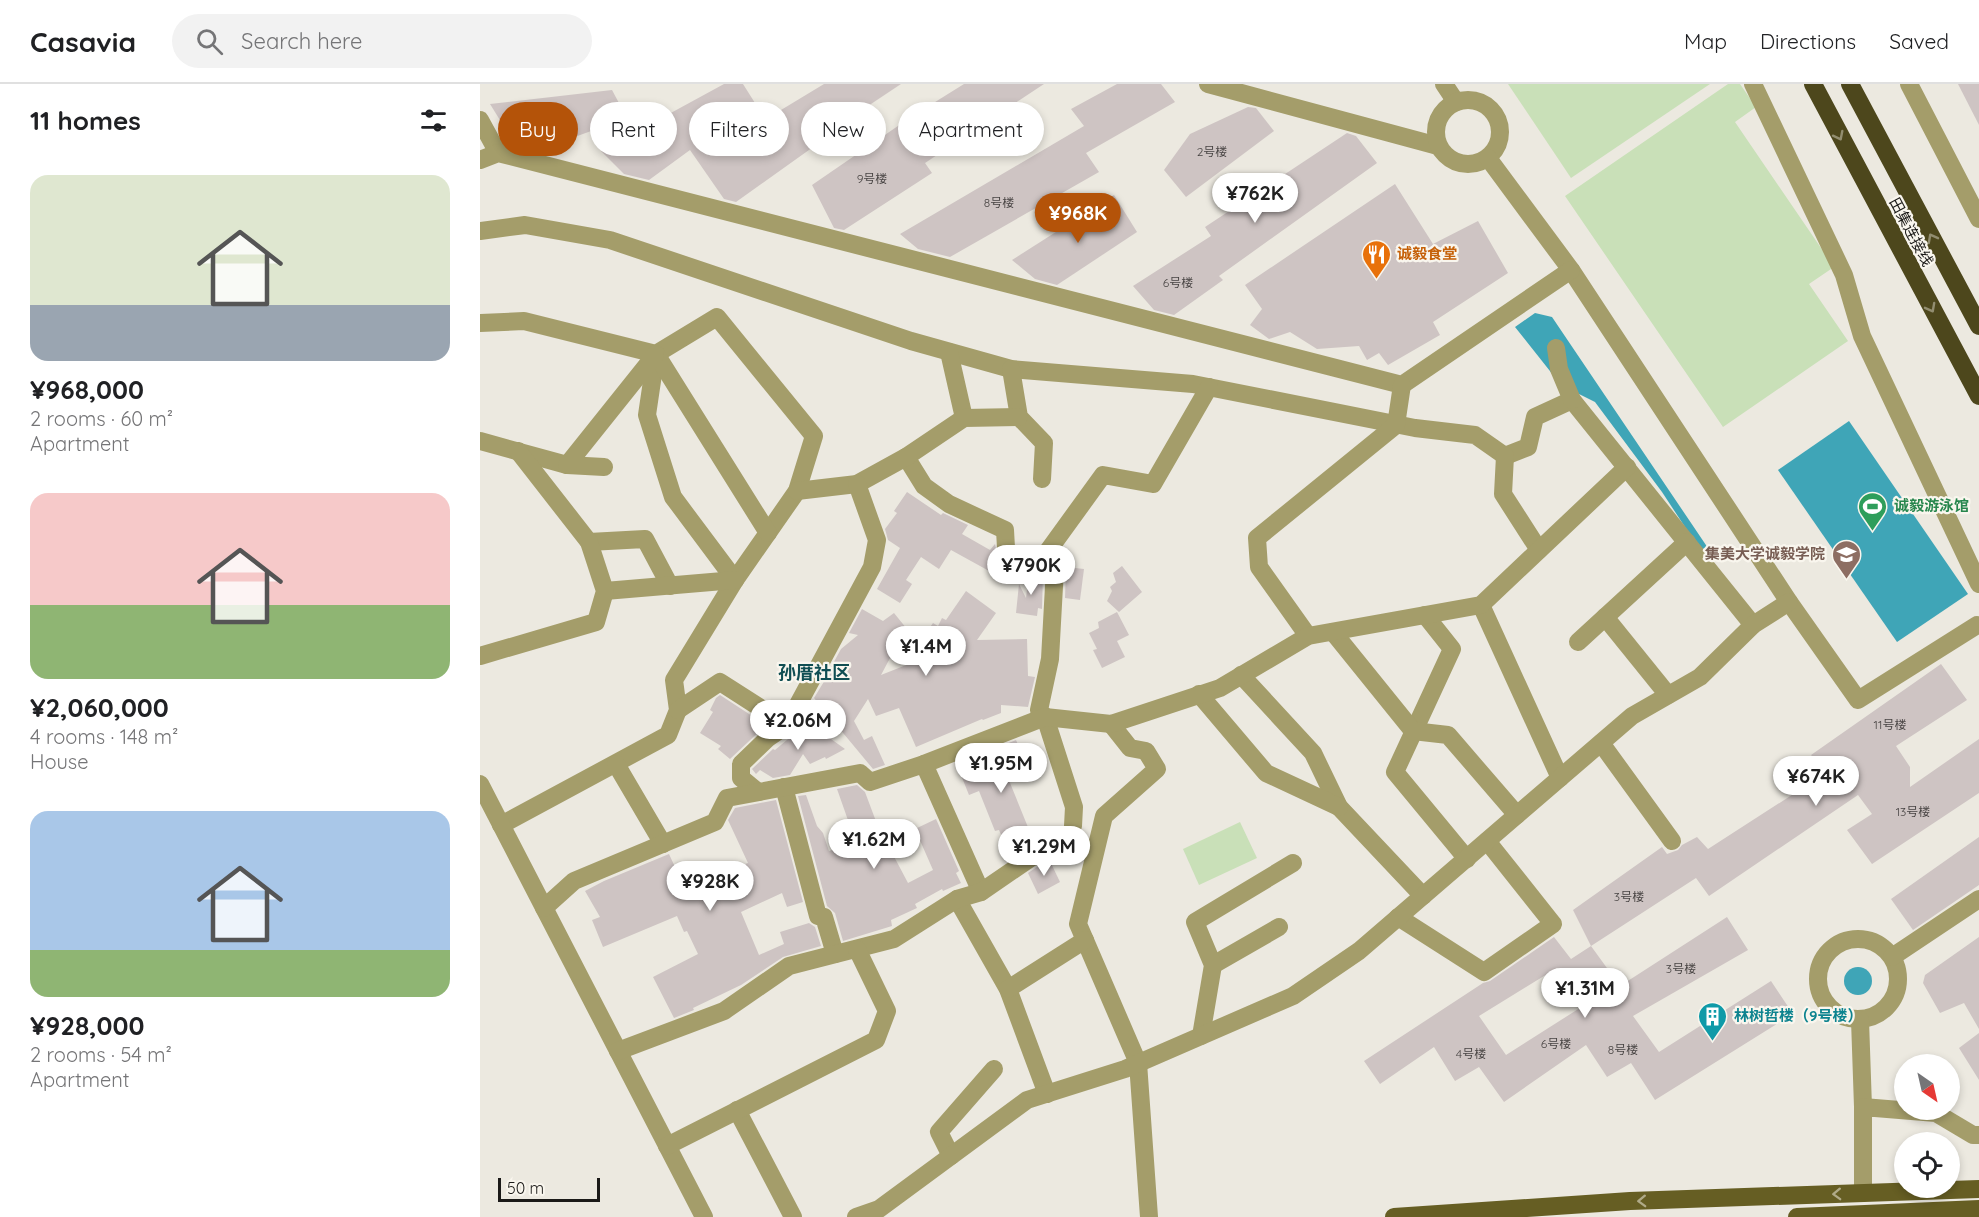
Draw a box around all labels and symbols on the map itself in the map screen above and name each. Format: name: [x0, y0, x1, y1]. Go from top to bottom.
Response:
one-way arrow: [1832, 130, 1843, 140]
house number: 2号楼: [1197, 144, 1227, 159]
house number: 9号楼: [857, 171, 887, 186]
pin: ¥762K: [1213, 173, 1297, 224]
pin: ¥968K: [1036, 193, 1120, 244]
street label: 田集连接线: [1885, 194, 1937, 269]
house number: 8号楼: [984, 195, 1014, 210]
one-way arrow: [1928, 233, 1939, 244]
restaurant icon: 诚毅食堂: [1360, 238, 1392, 280]
place label: 诚毅食堂: [1397, 244, 1457, 263]
house number: 6号楼: [1163, 275, 1193, 290]
one-way arrow: [1924, 302, 1935, 312]
sports icon: 诚毅游泳馆: [1857, 490, 1889, 532]
place label: 诚毅游泳馆: [1894, 496, 1969, 515]
school or university icon: 集美大学诚毅学院: [1830, 538, 1862, 580]
place label: 集美大学诚毅学院: [1704, 544, 1825, 563]
pin: ¥790K: [989, 545, 1073, 596]
pin: ¥1.4M: [884, 626, 968, 677]
district label: 孙厝社区: [778, 661, 850, 684]
pin: ¥2.06M: [749, 700, 847, 751]
house number: 11号楼: [1874, 717, 1906, 732]
pin: ¥1.95M: [952, 743, 1050, 794]
pin: ¥674K: [1774, 756, 1858, 807]
house number: 13号楼: [1896, 804, 1930, 819]
pin: ¥1.62M: [825, 819, 923, 870]
pin: ¥1.29M: [995, 826, 1093, 877]
pin: ¥928K: [668, 861, 752, 912]
house number: 3号楼: [1614, 889, 1644, 904]
house number: 3号楼: [1666, 961, 1696, 976]
pin: ¥1.31M: [1536, 968, 1634, 1019]
building icon: 林树哲楼（9号楼）: [1697, 1000, 1729, 1042]
place label: 林树哲楼（9号楼）: [1734, 1006, 1863, 1025]
house number: 6号楼: [1541, 1036, 1571, 1051]
house number: 8号楼: [1608, 1042, 1638, 1057]
house number: 4号楼: [1456, 1046, 1486, 1061]
north arrow: [1894, 1054, 1960, 1120]
scale bar: [498, 1175, 600, 1202]
one-way arrow: [1832, 1187, 1841, 1200]
one-way arrow: [1637, 1195, 1646, 1207]

